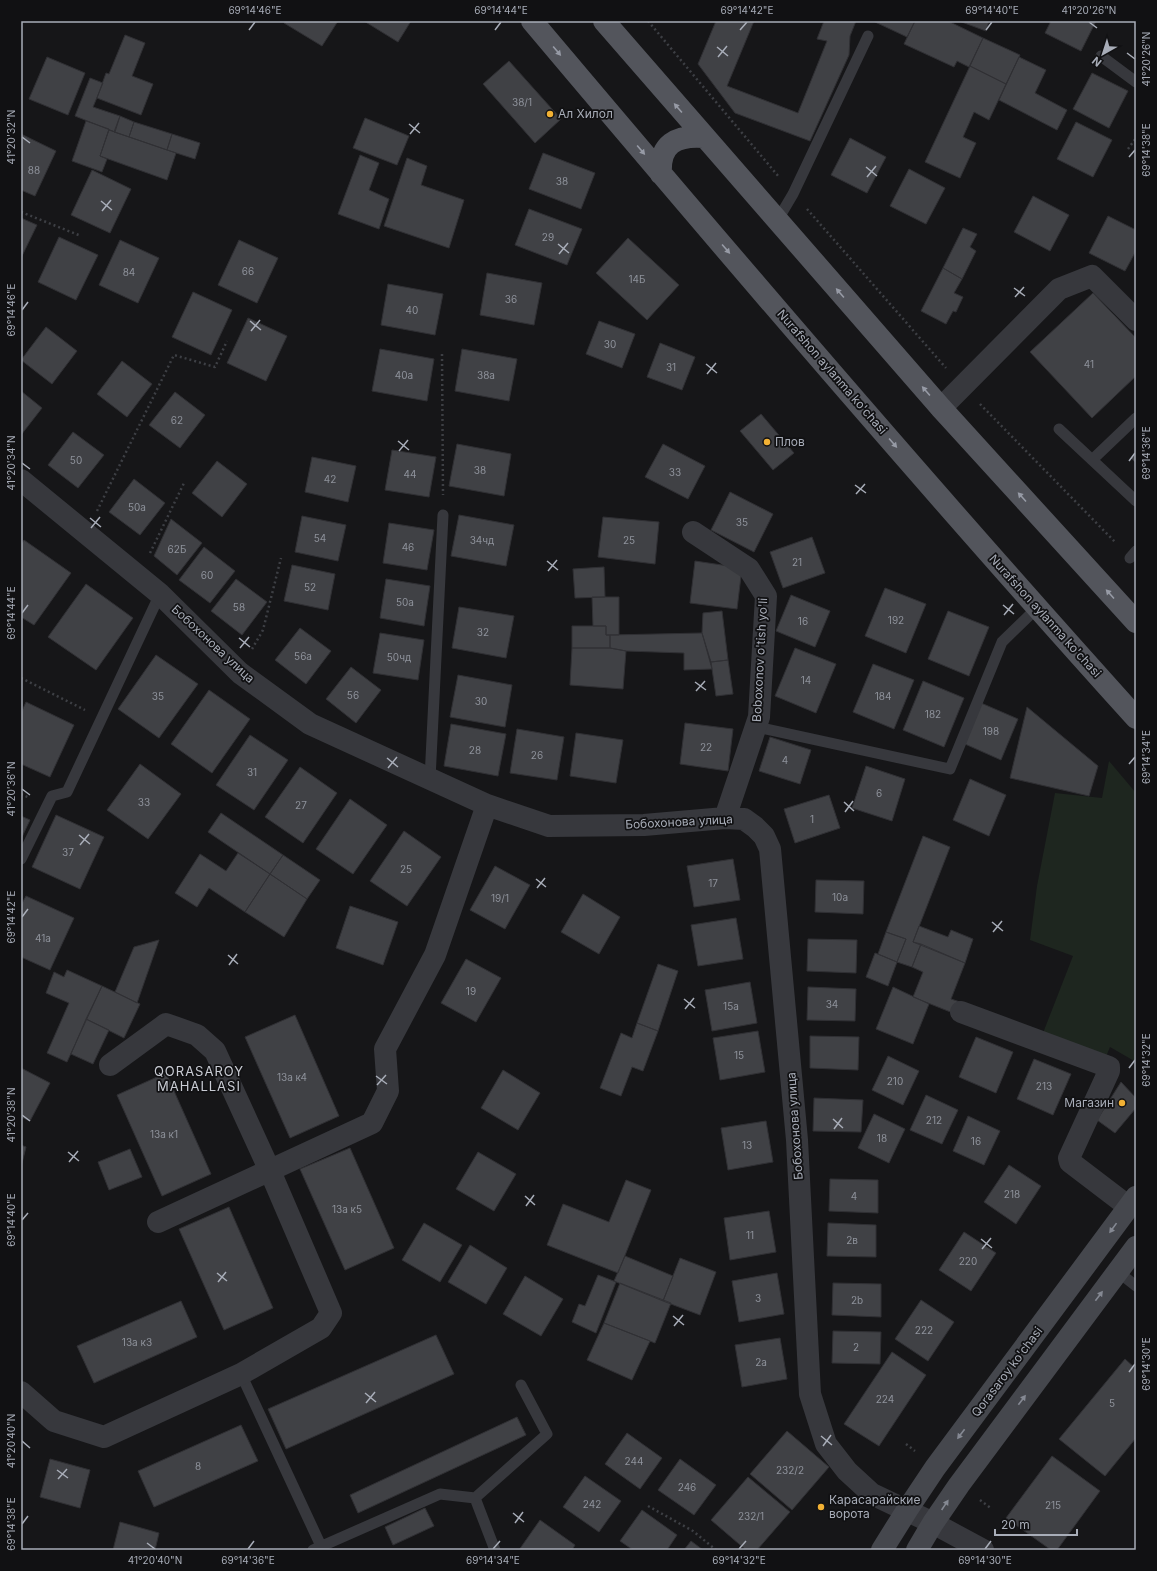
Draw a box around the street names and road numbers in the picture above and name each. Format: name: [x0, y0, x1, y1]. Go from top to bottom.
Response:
street label: Nurafshon aylanma ko'chasi: [774, 306, 891, 437]
street label: Nurafshon aylanma ko'chasi: [986, 551, 1105, 680]
street label: Boboxonov o'tish yo'li: [749, 597, 770, 722]
street label: Бобохонова улица: [169, 601, 258, 686]
street label: Бобохонова улица: [625, 811, 733, 832]
street label: Бобохонова улица: [783, 1072, 806, 1180]
street label: Qorasaroy ko'chasi: [968, 1324, 1045, 1420]

